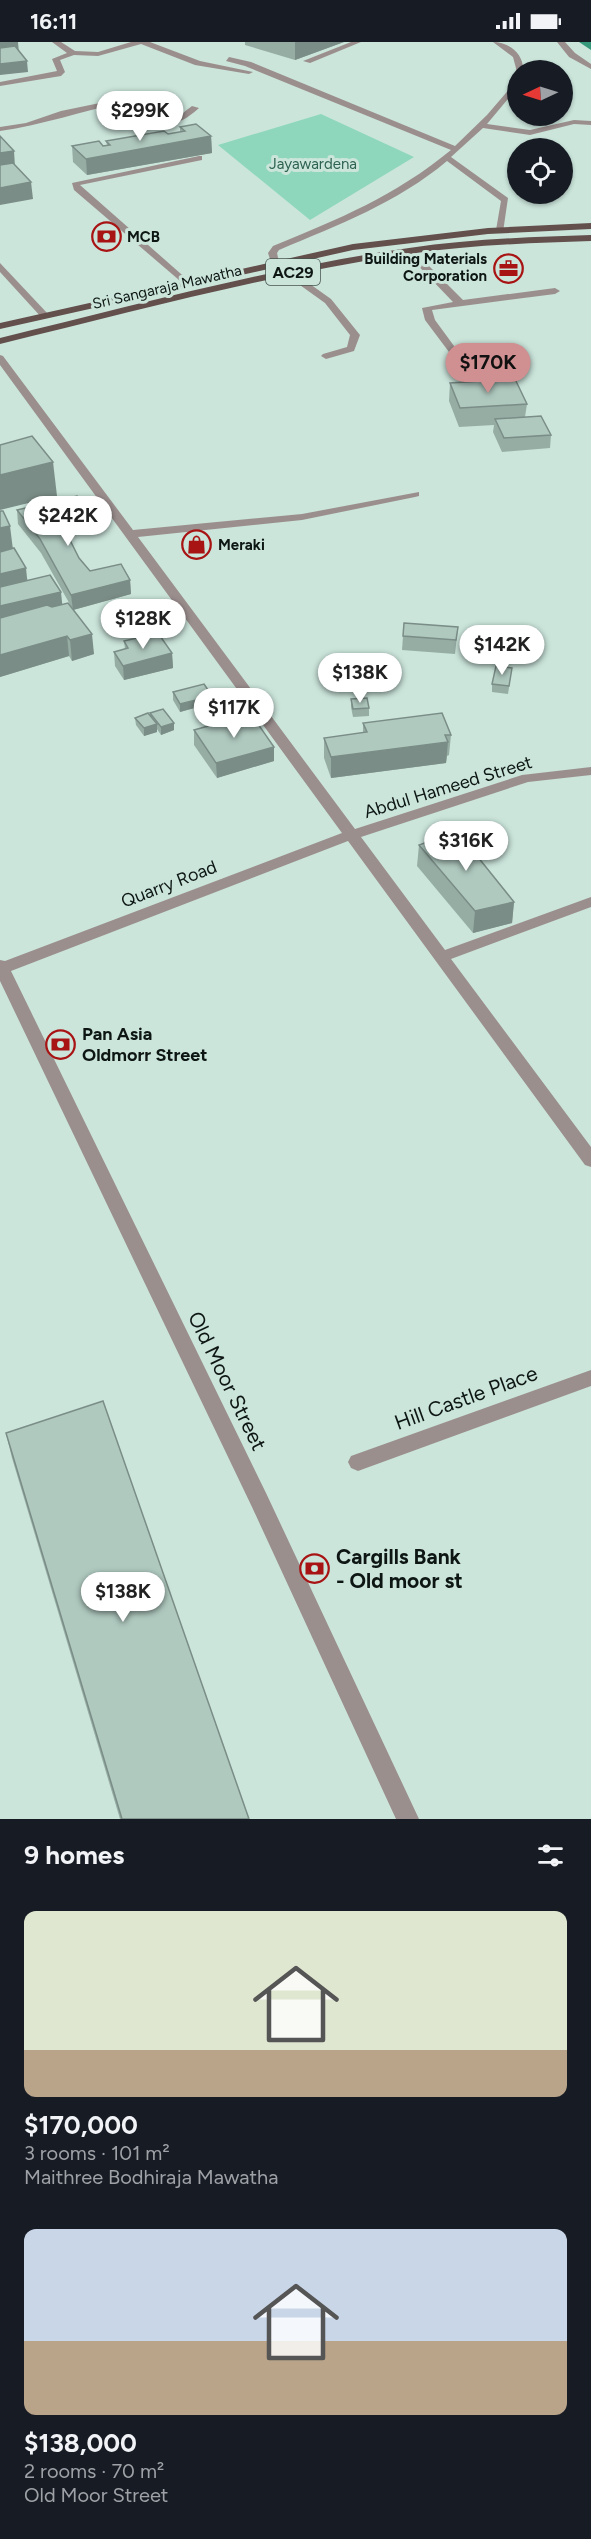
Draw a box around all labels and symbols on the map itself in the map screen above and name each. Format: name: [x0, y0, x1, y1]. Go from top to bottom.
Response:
north arrow: [507, 60, 573, 126]
pin: $299K: [98, 91, 182, 142]
park label: Jayawardena: [269, 155, 357, 173]
bank icon: MCB: [90, 221, 122, 253]
place label: MCB: [127, 228, 160, 246]
place label: Building Materials Corporation: [364, 250, 487, 285]
office icon: Building Materials Corporation: [492, 252, 524, 284]
road number: AC29: [266, 259, 320, 285]
street label: Sri Sangaraja Mawatha: [91, 261, 243, 313]
pin: $170K: [446, 343, 530, 394]
pin: $242K: [26, 496, 110, 547]
shop icon: Meraki: [181, 529, 213, 561]
place label: Meraki: [218, 536, 265, 554]
pin: $128K: [101, 599, 185, 650]
pin: $142K: [460, 625, 544, 676]
pin: $138K: [318, 653, 402, 704]
pin: $117K: [192, 688, 276, 739]
street label: Abdul Hameed Street: [361, 751, 535, 823]
pin: $316K: [424, 821, 508, 872]
street label: Quarry Road: [118, 856, 220, 912]
place label: Pan Asia Oldmorr Street: [82, 1023, 208, 1066]
bank icon: Pan Asia Oldmorr Street: [45, 1028, 77, 1060]
street label: Old Moor Street: [183, 1307, 272, 1454]
street label: Hill Castle Place: [391, 1360, 541, 1435]
place label: Cargills Bank - Old moor st: [336, 1544, 463, 1593]
bank icon: Cargills Bank - Old moor st: [299, 1553, 331, 1585]
pin: $138K: [81, 1572, 165, 1623]

